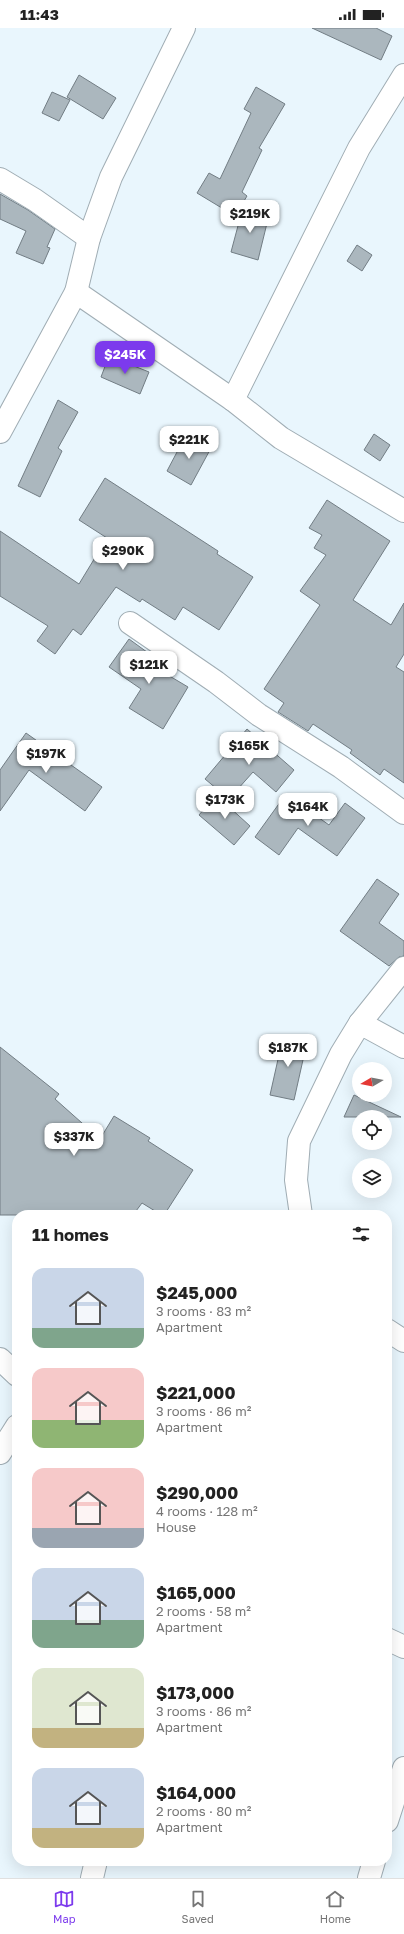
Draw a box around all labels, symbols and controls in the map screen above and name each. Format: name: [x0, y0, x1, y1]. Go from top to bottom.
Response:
text: 11:43: [20, 5, 59, 23]
pin: $219K: [222, 200, 278, 234]
text: $219K: [229, 205, 271, 221]
pin: $245K: [97, 341, 153, 375]
text: $245K: [104, 346, 146, 362]
pin: $221K: [161, 426, 217, 460]
text: $221K: [169, 431, 209, 447]
pin: $290K: [95, 537, 151, 571]
text: $290K: [102, 542, 144, 558]
pin: $121K: [121, 651, 177, 685]
text: $121K: [129, 656, 169, 672]
pin: $165K: [221, 732, 277, 766]
text: $165K: [228, 737, 270, 753]
pin: $197K: [18, 740, 74, 774]
text: $197K: [26, 745, 66, 761]
pin: $173K: [197, 786, 253, 820]
text: $173K: [205, 791, 245, 807]
pin: $164K: [280, 793, 336, 827]
text: $164K: [287, 798, 329, 814]
pin: $187K: [260, 1034, 316, 1068]
text: $187K: [268, 1039, 308, 1055]
north arrow: [352, 1062, 392, 1102]
map controls: [352, 1062, 392, 1198]
button: locate: [352, 1110, 392, 1150]
pin: $337K: [46, 1123, 102, 1157]
text: $337K: [53, 1128, 95, 1144]
button: layers: [352, 1158, 392, 1198]
icon: filters: [350, 1223, 372, 1245]
text: 11 homes: [32, 1224, 109, 1245]
text: $245,000: [156, 1282, 237, 1303]
icon: home: [64, 1284, 112, 1332]
text: 3 rooms · 83 m²: [156, 1303, 251, 1319]
text: Apartment: [156, 1319, 223, 1335]
text: $221,000: [156, 1382, 235, 1403]
icon: home: [64, 1384, 112, 1432]
text: 3 rooms · 86 m²: [156, 1403, 251, 1419]
text: Apartment: [156, 1419, 223, 1435]
text: $290,000: [156, 1482, 238, 1503]
icon: home: [64, 1484, 112, 1532]
text: 4 rooms · 128 m²: [156, 1503, 258, 1519]
text: House: [156, 1519, 196, 1535]
text: $165,000: [156, 1582, 236, 1603]
icon: home: [64, 1584, 112, 1632]
text: 2 rooms · 58 m²: [156, 1603, 251, 1619]
text: Apartment: [156, 1619, 223, 1635]
text: $173,000: [156, 1682, 234, 1703]
icon: home: [64, 1684, 112, 1732]
text: 3 rooms · 86 m²: [156, 1703, 251, 1719]
text: Apartment: [156, 1719, 223, 1735]
text: $164,000: [156, 1782, 236, 1803]
icon: home: [64, 1784, 112, 1832]
text: 2 rooms · 80 m²: [156, 1803, 252, 1819]
text: Apartment: [156, 1819, 223, 1835]
tab: Map: [53, 1888, 76, 1925]
tab: Saved: [182, 1888, 214, 1925]
tab: Home: [320, 1888, 351, 1925]

